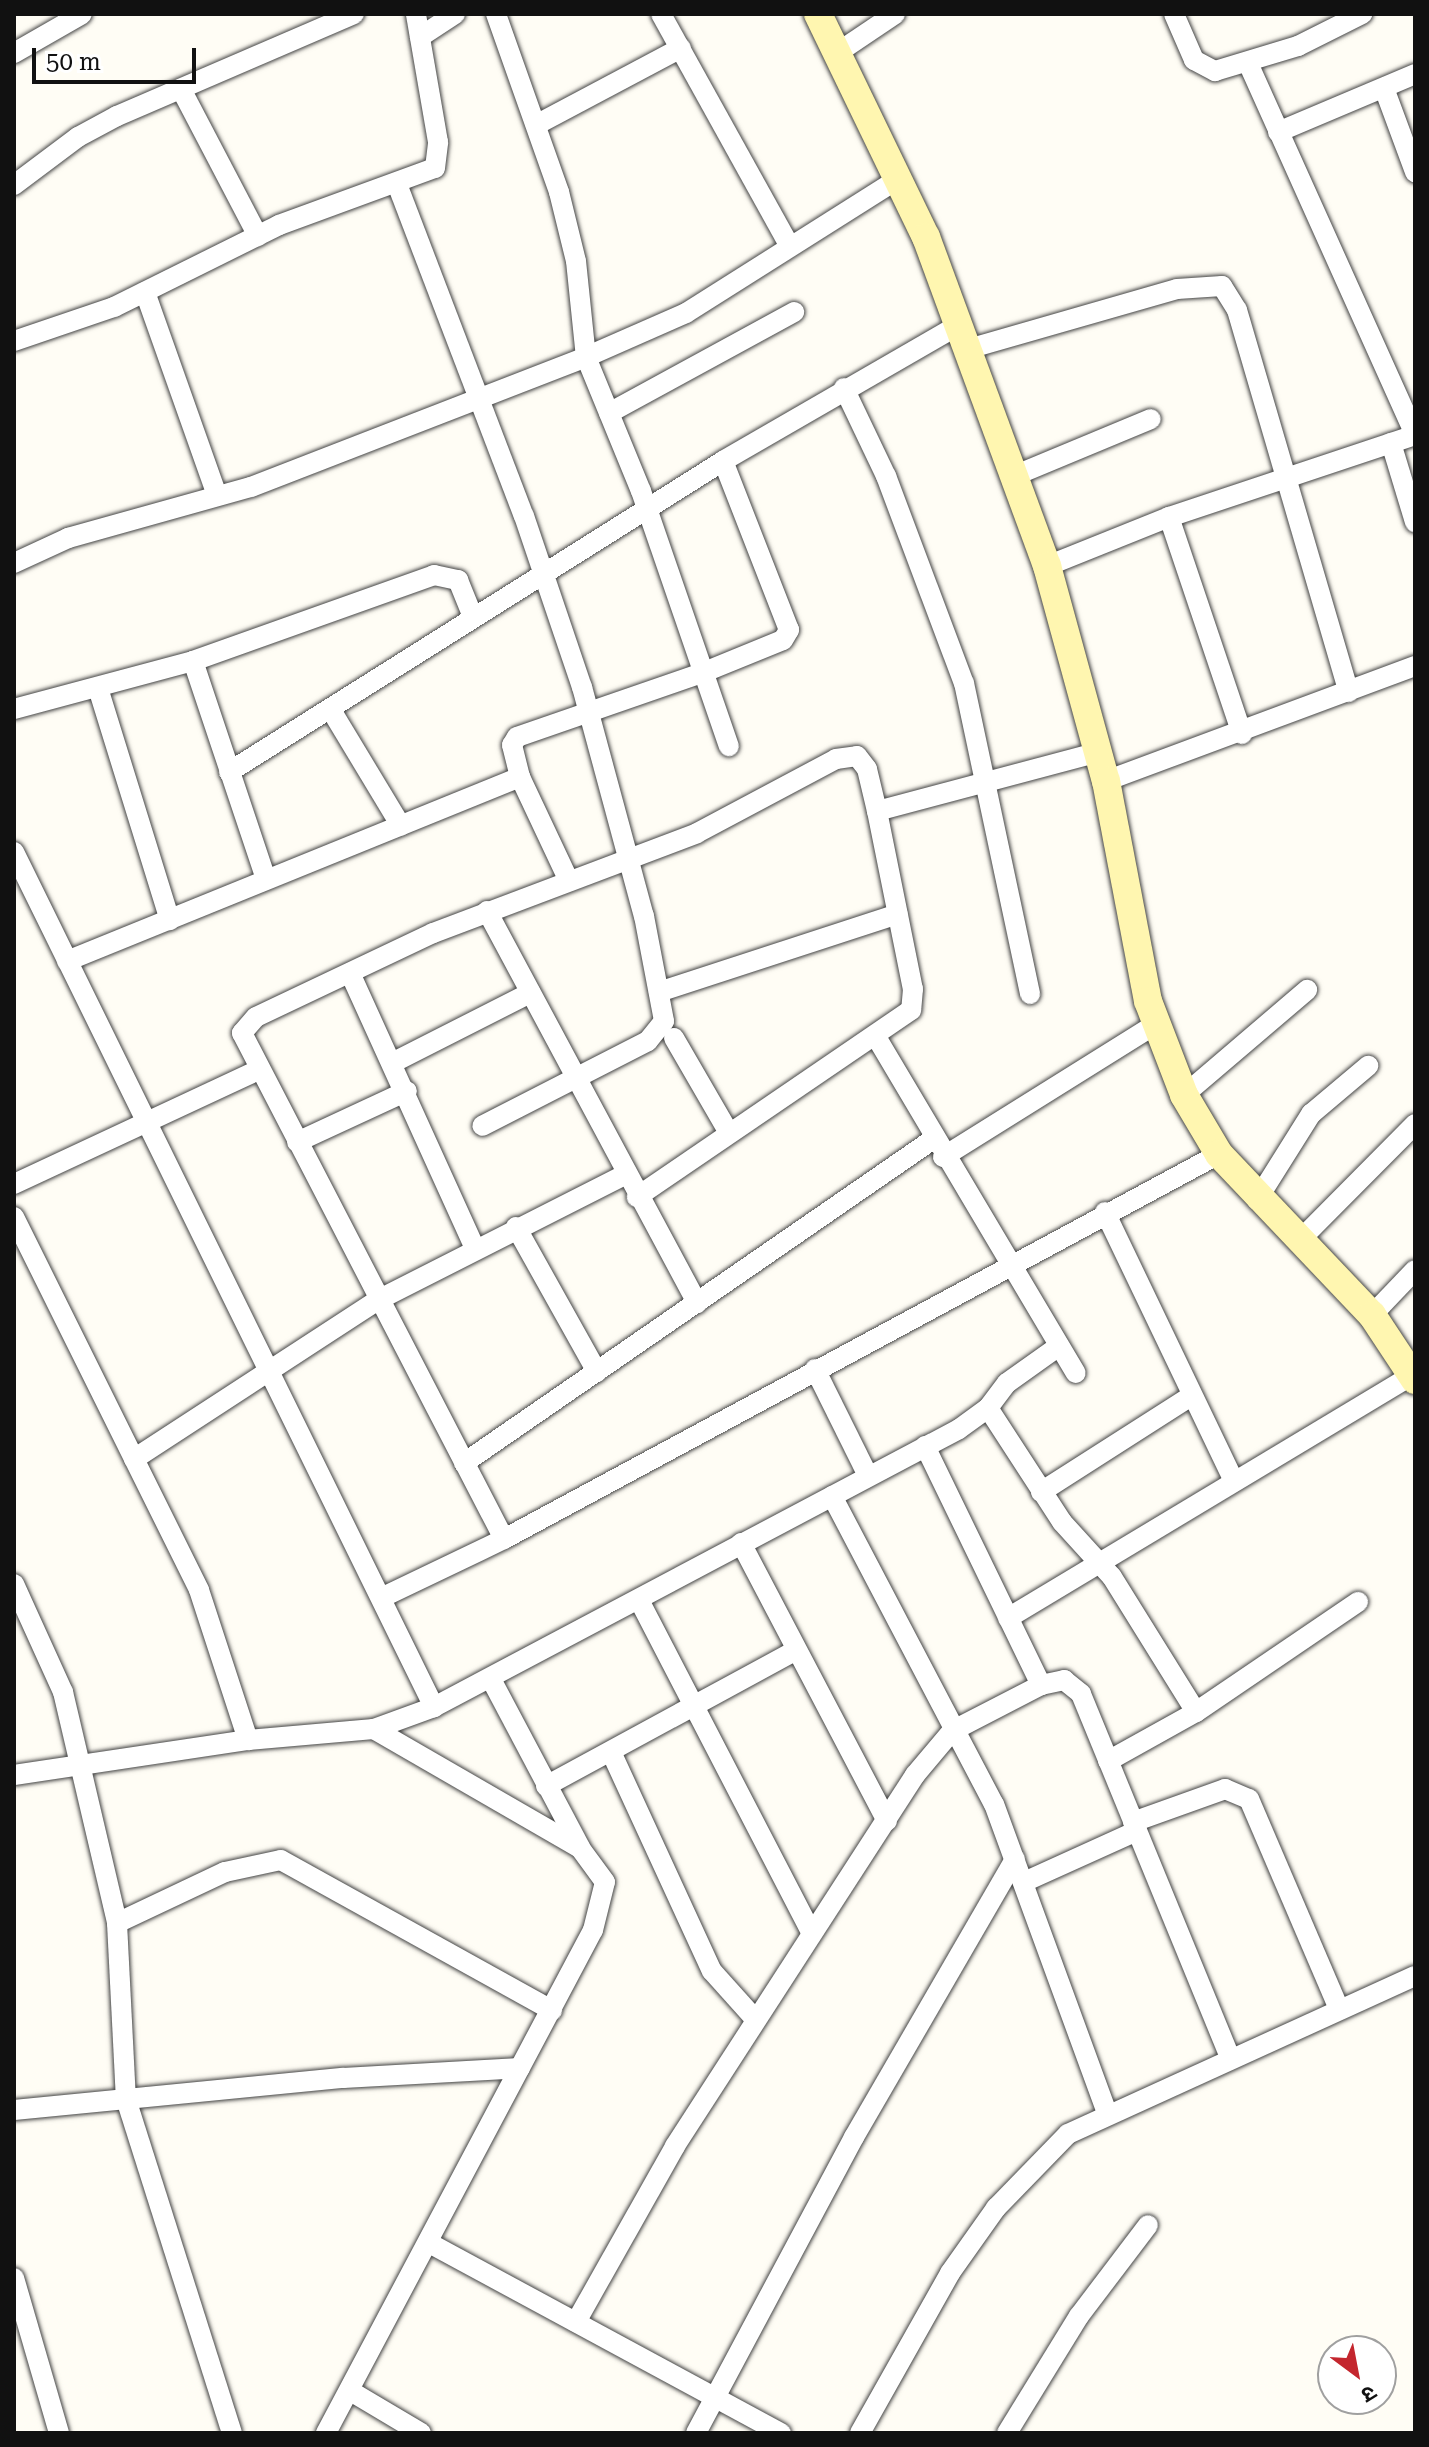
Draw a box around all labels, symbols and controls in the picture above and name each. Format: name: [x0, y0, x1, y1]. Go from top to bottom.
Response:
scale bar: [36, 32, 200, 82]
text: 50 m: [46, 48, 101, 76]
north arrow: [1317, 2335, 1397, 2415]
text: उ: [1357, 2380, 1381, 2408]

